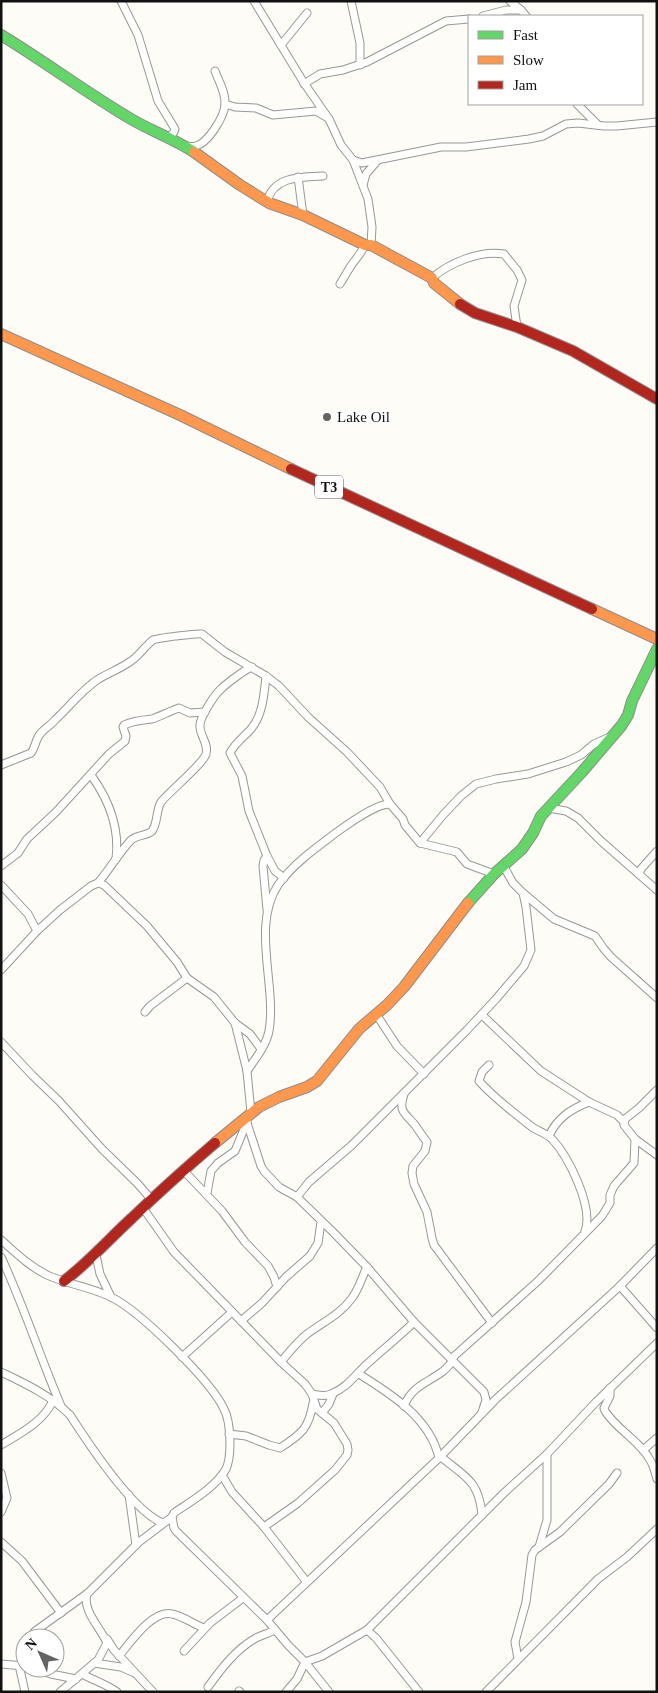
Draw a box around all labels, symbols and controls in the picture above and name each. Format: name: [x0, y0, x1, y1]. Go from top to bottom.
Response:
legend: [468, 15, 643, 105]
text: Fast: [513, 27, 539, 43]
text: Slow: [513, 52, 544, 68]
text: Jam: [513, 77, 537, 93]
place label: Lake Oil: [337, 409, 390, 425]
marker: Lake Oil: [321, 411, 333, 423]
road number: T3: [315, 476, 343, 498]
north arrow: [15, 1628, 65, 1678]
text: N: [22, 1635, 40, 1653]

